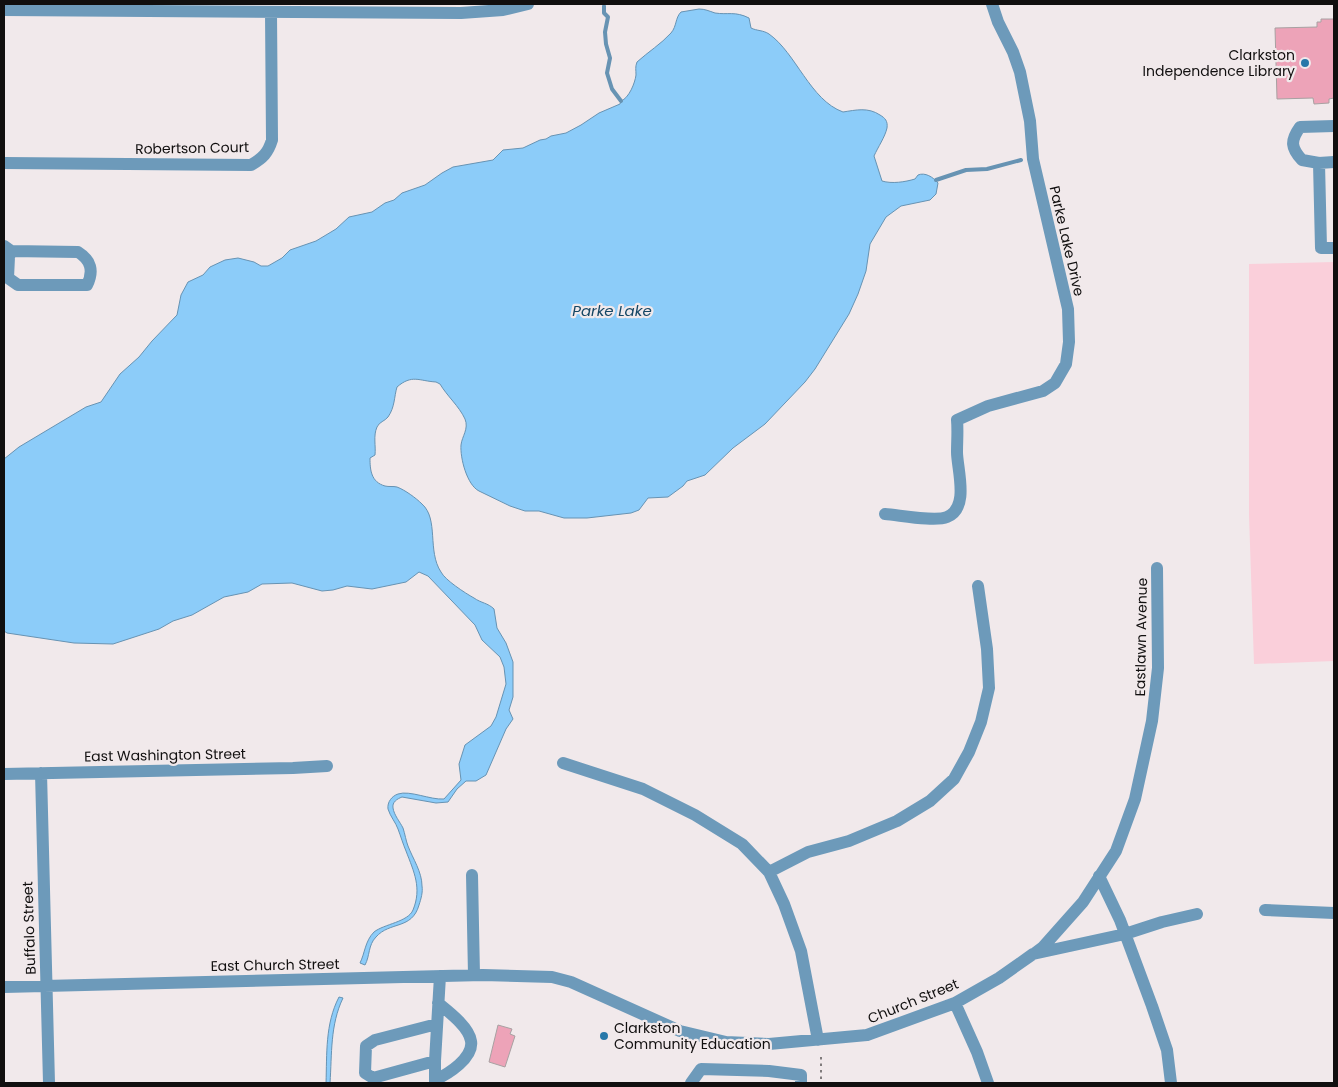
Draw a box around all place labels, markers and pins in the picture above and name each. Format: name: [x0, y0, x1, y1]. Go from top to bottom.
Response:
place label: Clarkston Independence Library: [1143, 45, 1295, 81]
marker: Clarkston Independence Library: [1299, 57, 1311, 69]
place label: Clarkston Community Education: [614, 1018, 771, 1054]
marker: Clarkston Community Education: [598, 1030, 610, 1042]

